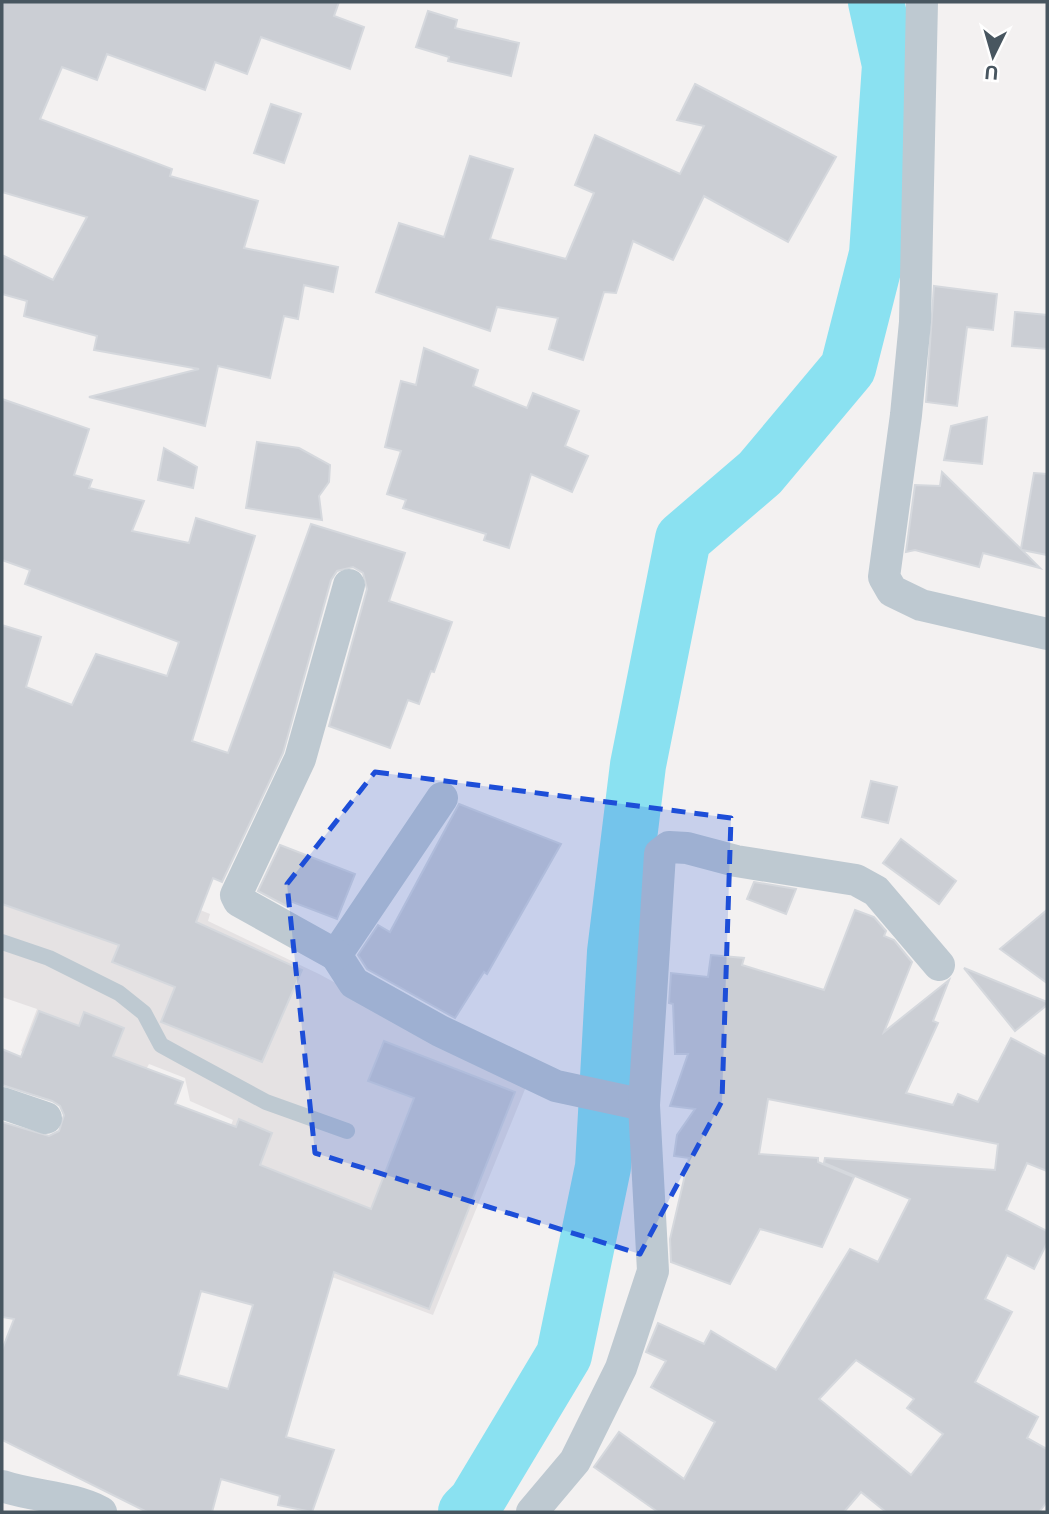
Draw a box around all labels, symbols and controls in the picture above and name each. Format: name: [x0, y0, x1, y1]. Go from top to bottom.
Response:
north arrow: [958, 21, 1028, 91]
text: U: [983, 59, 1000, 87]

